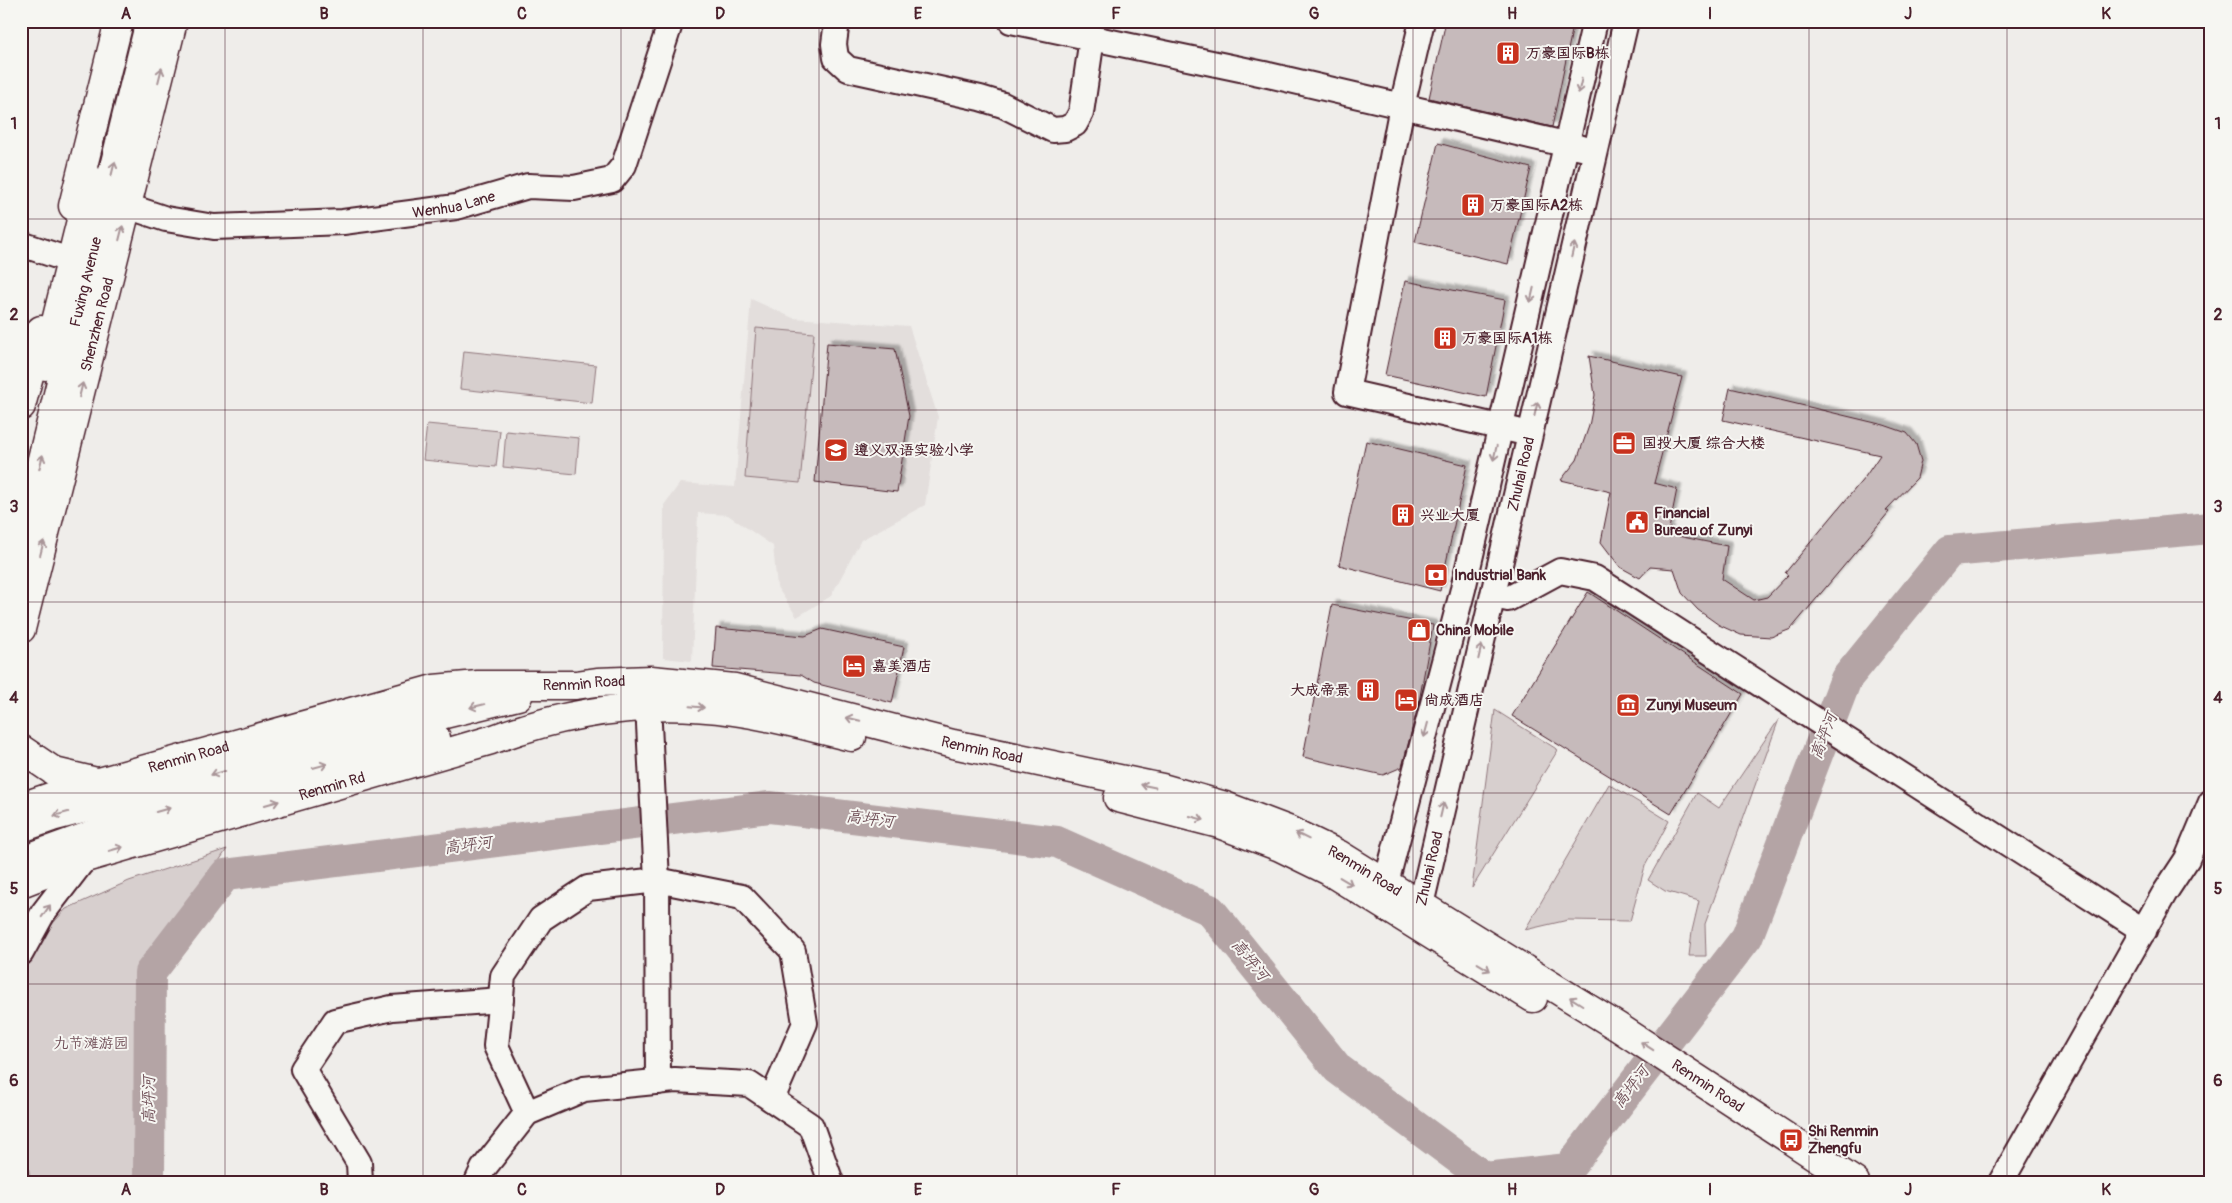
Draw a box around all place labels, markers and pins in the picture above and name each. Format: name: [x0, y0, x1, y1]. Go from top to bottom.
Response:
building icon: 万豪国际B栋: [1495, 40, 1521, 66]
place label: 万豪国际B栋: [1526, 44, 1610, 63]
building icon: 万豪国际A2栋: [1460, 192, 1486, 218]
place label: 万豪国际A2栋: [1490, 196, 1583, 215]
building icon: 万豪国际A1栋: [1432, 325, 1458, 351]
place label: 万豪国际A1栋: [1462, 329, 1553, 348]
office icon: 国投大厦 综合大楼: [1611, 430, 1637, 456]
place label: 国投大厦 综合大楼: [1642, 434, 1765, 453]
school or university icon: 遵义双语实验小学: [823, 437, 849, 463]
place label: 遵义双语实验小学: [854, 441, 974, 460]
building icon: 兴业大厦: [1390, 502, 1416, 528]
place label: Financial Bureau of Zunyi: [1654, 504, 1753, 540]
place label: 兴业大厦: [1420, 506, 1480, 525]
public building icon: Financial Bureau of Zunyi: [1624, 509, 1650, 535]
bank icon: Industrial Bank: [1423, 562, 1449, 588]
place label: Industrial Bank: [1454, 566, 1547, 585]
shop icon: China Mobile: [1406, 617, 1432, 643]
place label: China Mobile: [1436, 621, 1514, 640]
hotel icon: 嘉美酒店: [841, 653, 867, 679]
place label: 嘉美酒店: [872, 657, 932, 676]
building icon: 大成帝景: [1355, 677, 1381, 703]
place label: 大成帝景: [1290, 681, 1350, 700]
hotel icon: 尚成酒店: [1393, 687, 1419, 713]
place label: 尚成酒店: [1424, 691, 1484, 710]
museum icon: Zunyi Museum: [1615, 692, 1641, 718]
place label: Zunyi Museum: [1646, 696, 1737, 715]
place label: Shi Renmin Zhengfu: [1808, 1122, 1879, 1158]
bus stop icon: Shi Renmin Zhengfu: [1778, 1127, 1804, 1153]

